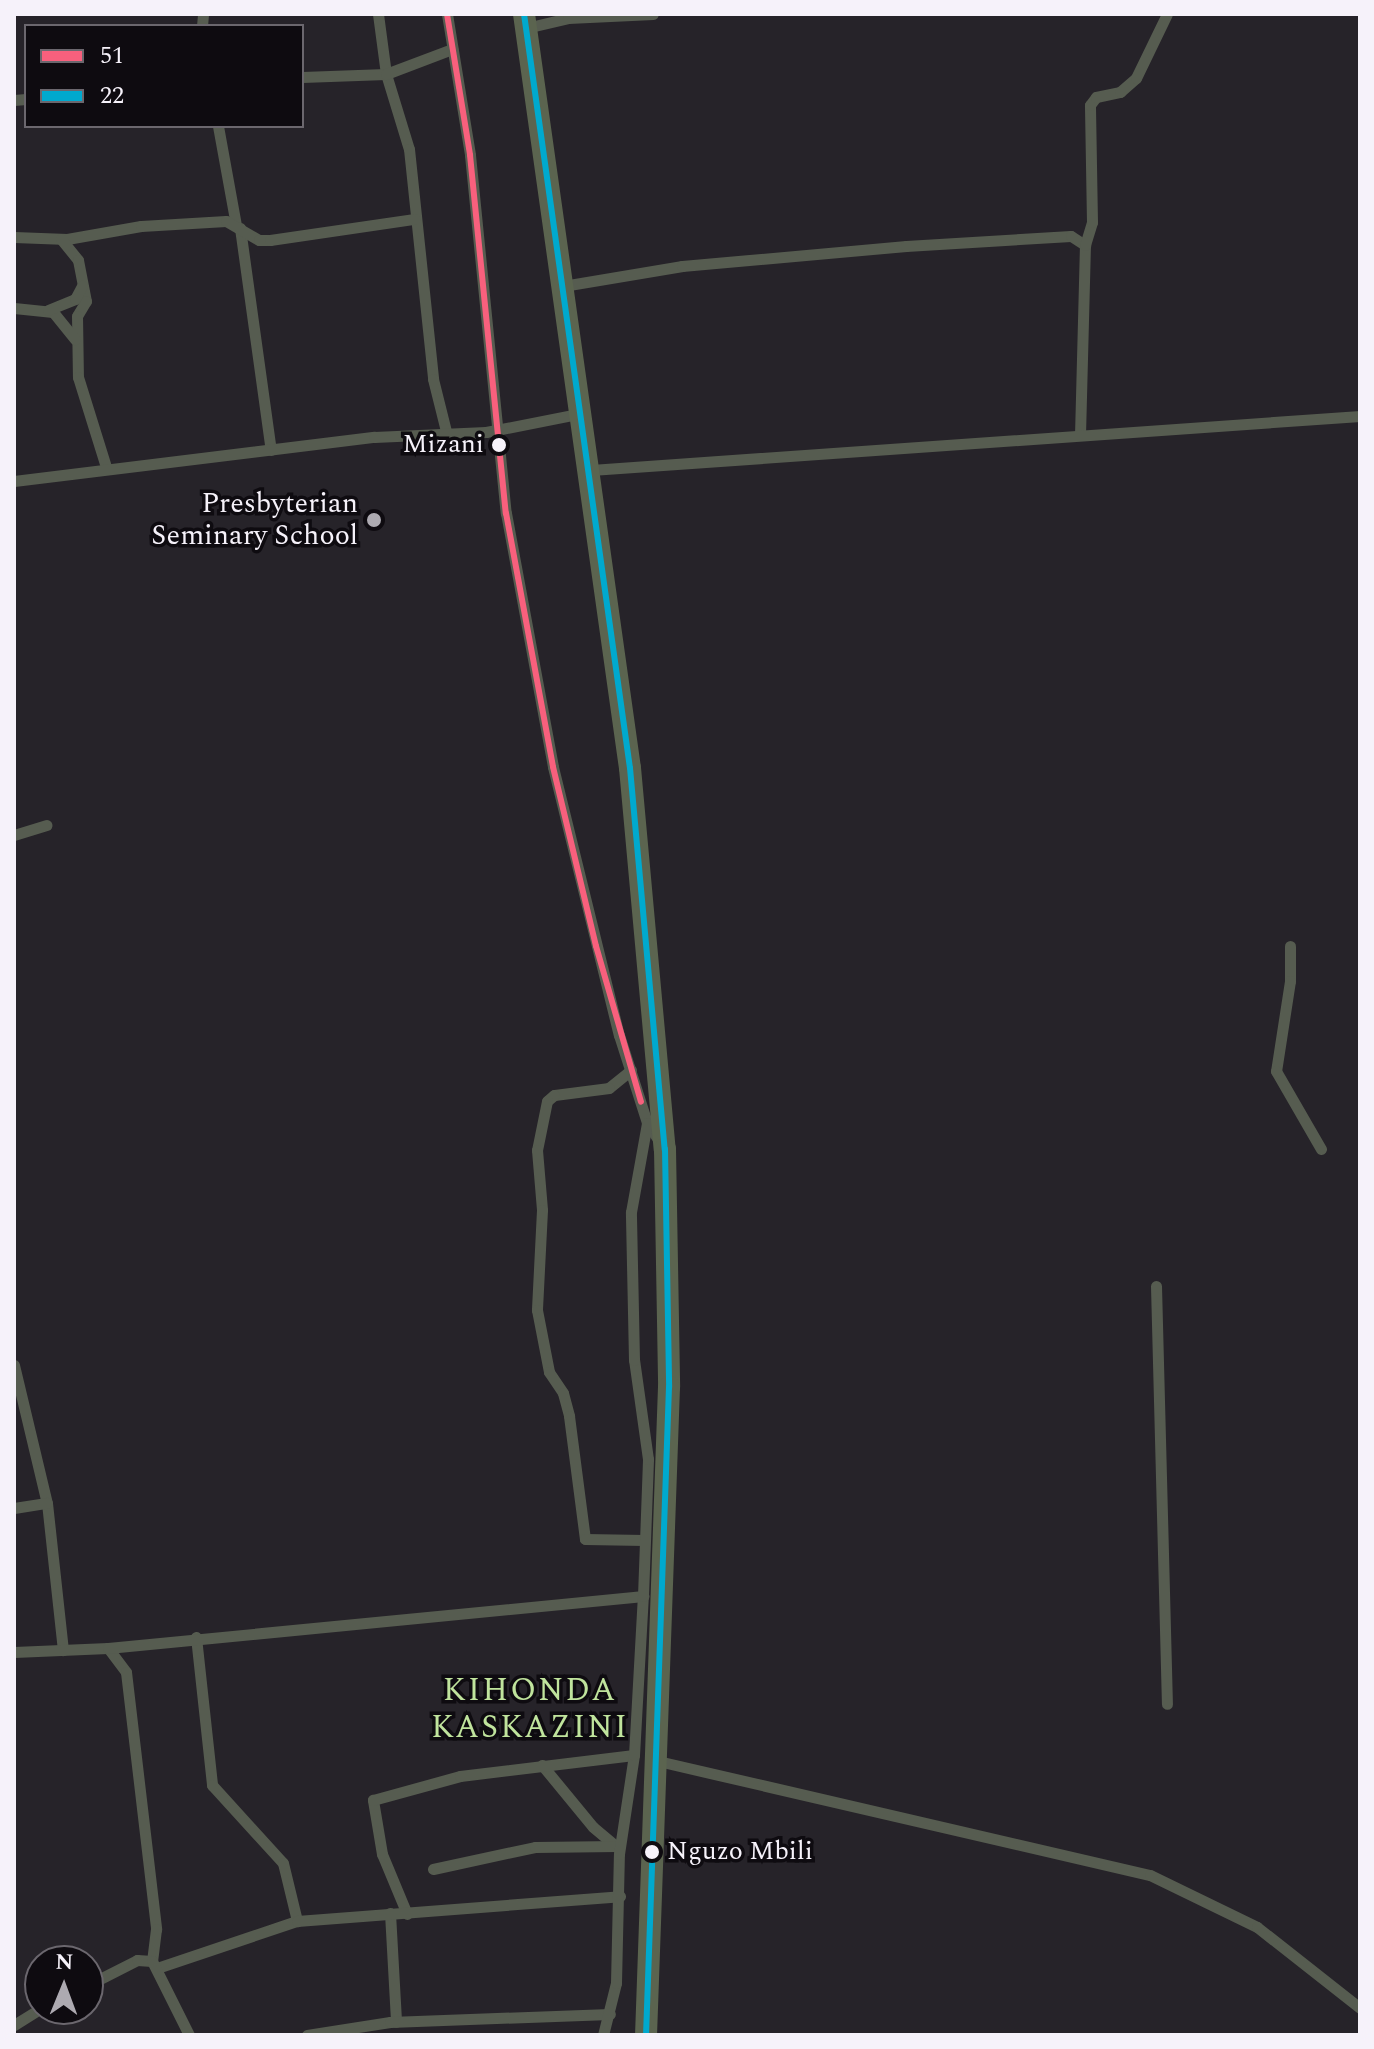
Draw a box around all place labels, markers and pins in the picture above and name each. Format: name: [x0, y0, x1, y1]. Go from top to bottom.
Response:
place label: Mizani: [403, 429, 484, 461]
marker: Mizani: [491, 437, 507, 453]
place label: Presbyterian Seminary School: [151, 487, 358, 553]
marker: Presbyterian Seminary School: [365, 511, 383, 529]
place label: Nguzo Mbili: [667, 1836, 813, 1868]
marker: Nguzo Mbili: [644, 1844, 660, 1860]

